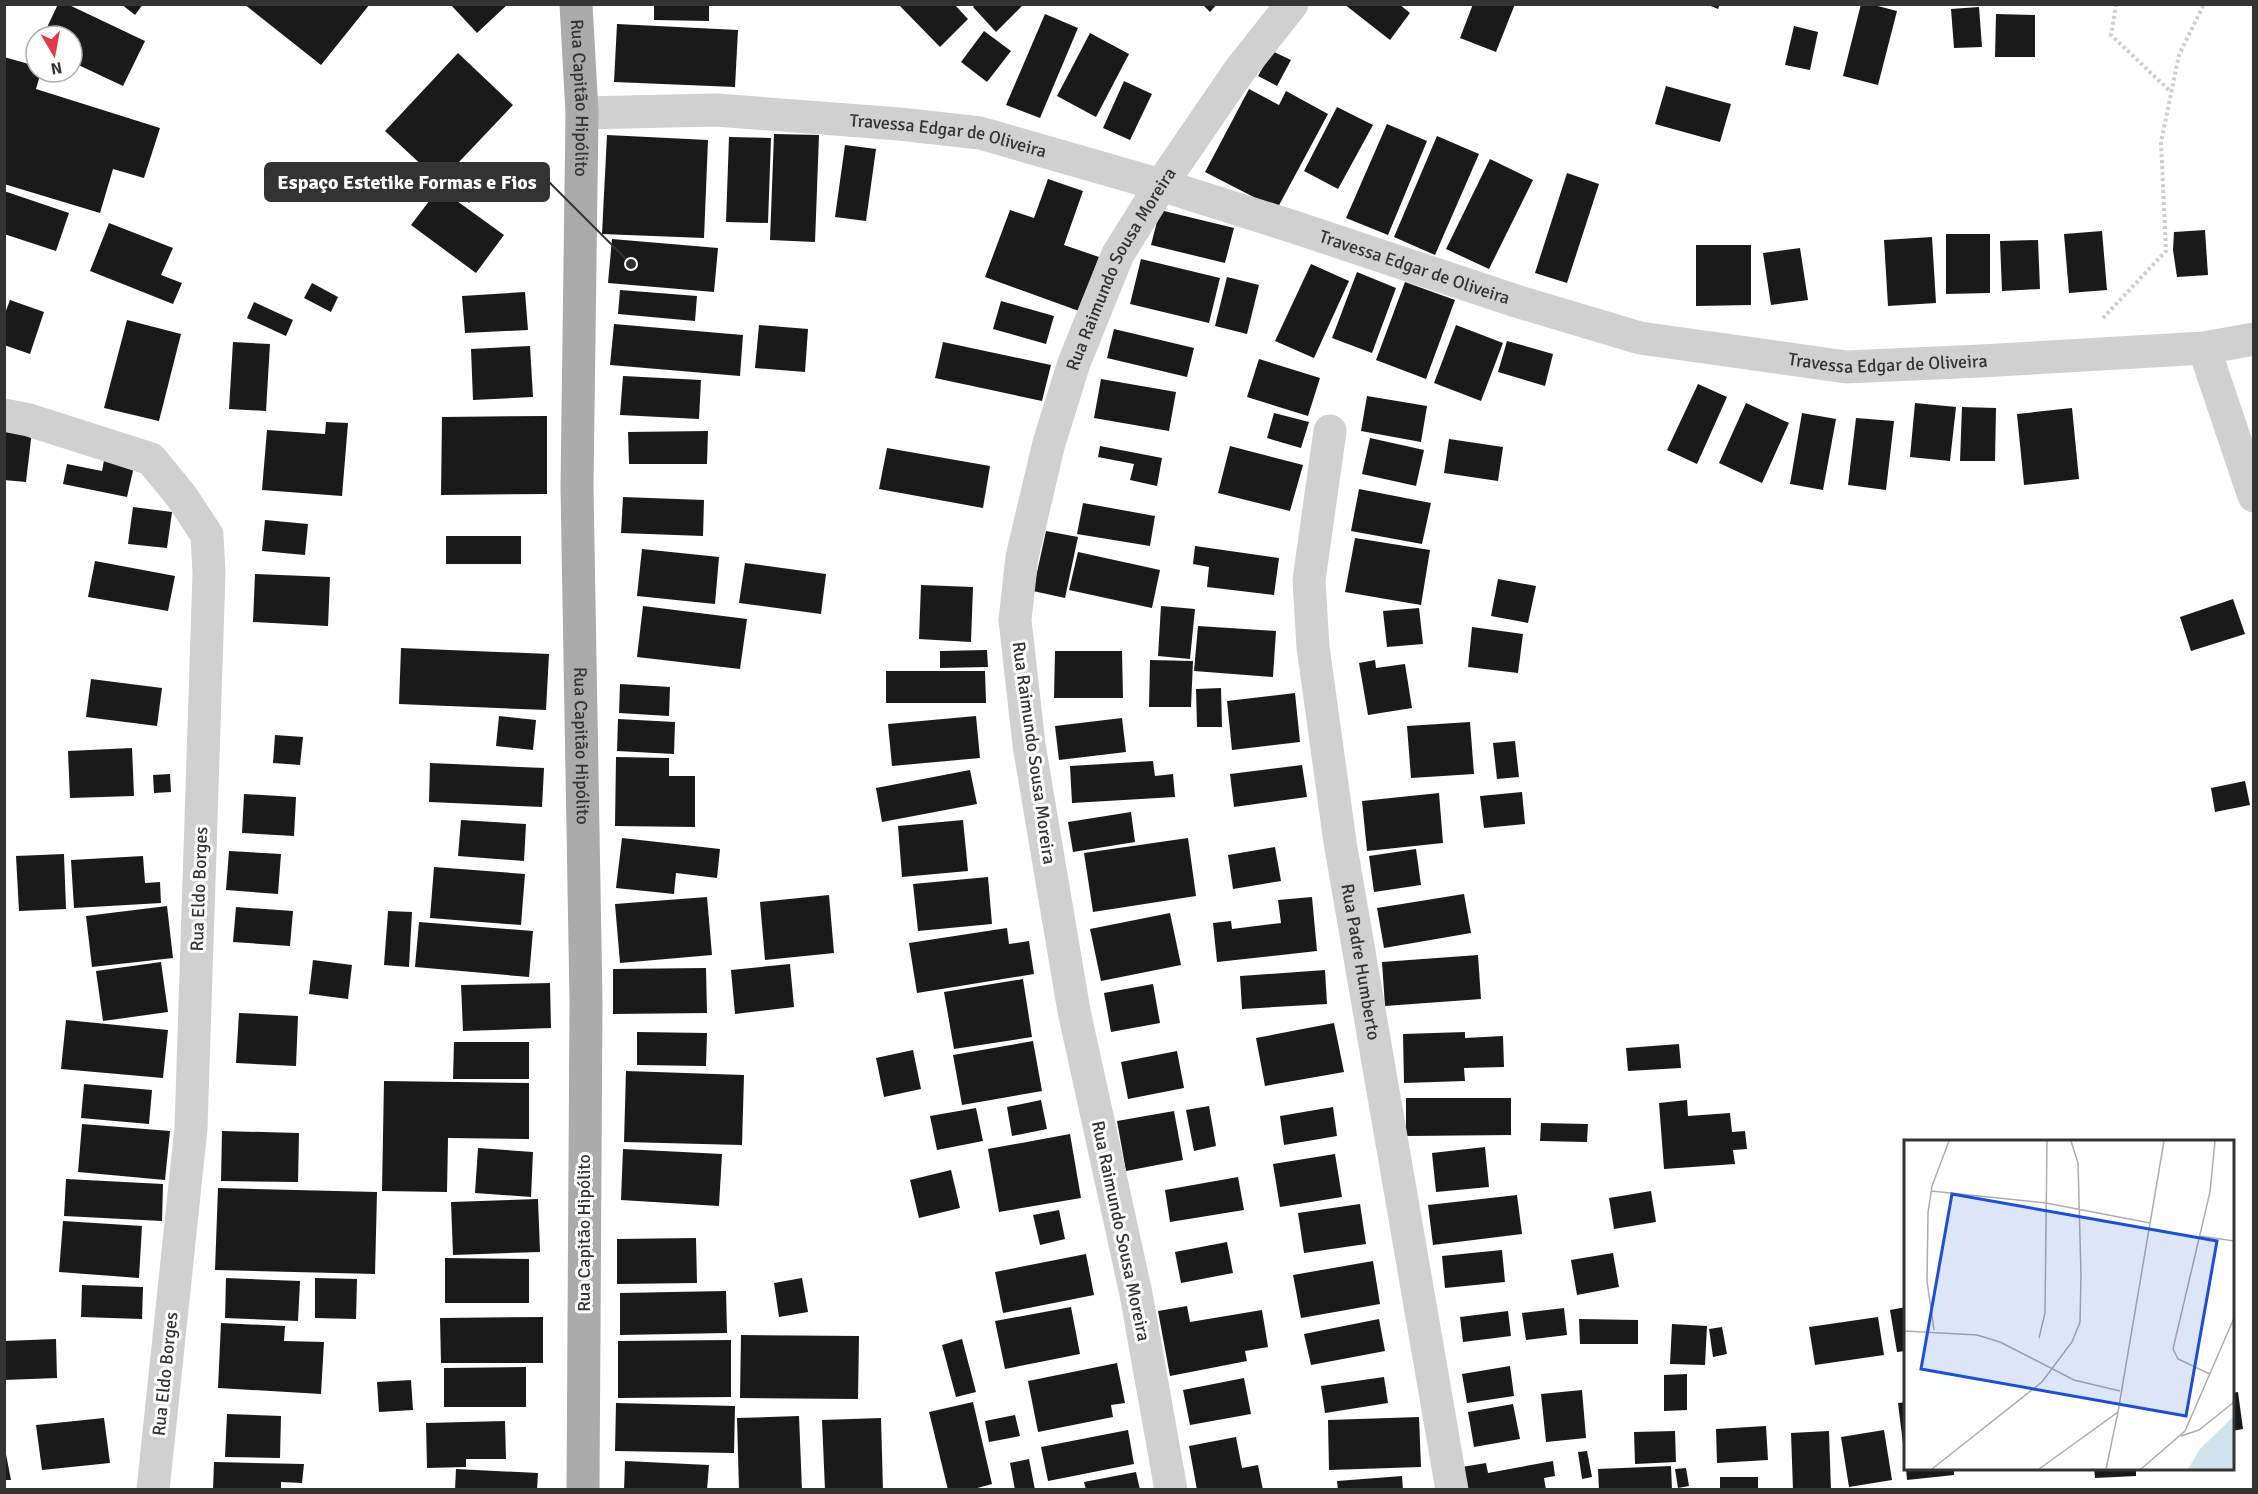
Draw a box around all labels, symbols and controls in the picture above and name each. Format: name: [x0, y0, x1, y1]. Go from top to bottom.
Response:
street label: Rua Capitão Hipólito: [566, 18, 593, 177]
north arrow: [24, 24, 84, 84]
text: N: [49, 57, 64, 79]
street label: Travessa Edgar de Oliveira: [849, 109, 1049, 163]
callout: Espaço Estetike Formas e Fios: [265, 163, 549, 201]
street label: Rua Raimundo Sousa Moreira: [1061, 163, 1181, 373]
text: Espaço Estetike Formas e Fios: [277, 170, 537, 195]
street label: Travessa Edgar de Oliveira: [1316, 225, 1513, 309]
street label: Travessa Edgar de Oliveira: [1787, 348, 1988, 378]
street label: Rua Raimundo Sousa Moreira: [1007, 640, 1061, 866]
street label: Rua Capitão Hipólito: [569, 667, 594, 825]
street label: Rua Eldo Borges: [186, 826, 212, 952]
street label: Rua Padre Humberto: [1336, 882, 1385, 1042]
street label: Rua Raimundo Sousa Moreira: [1087, 1119, 1155, 1343]
inset map: [1904, 1140, 2234, 1470]
street label: Rua Capitão Hipólito: [573, 1154, 595, 1312]
street label: Rua Eldo Borges: [148, 1311, 182, 1437]

